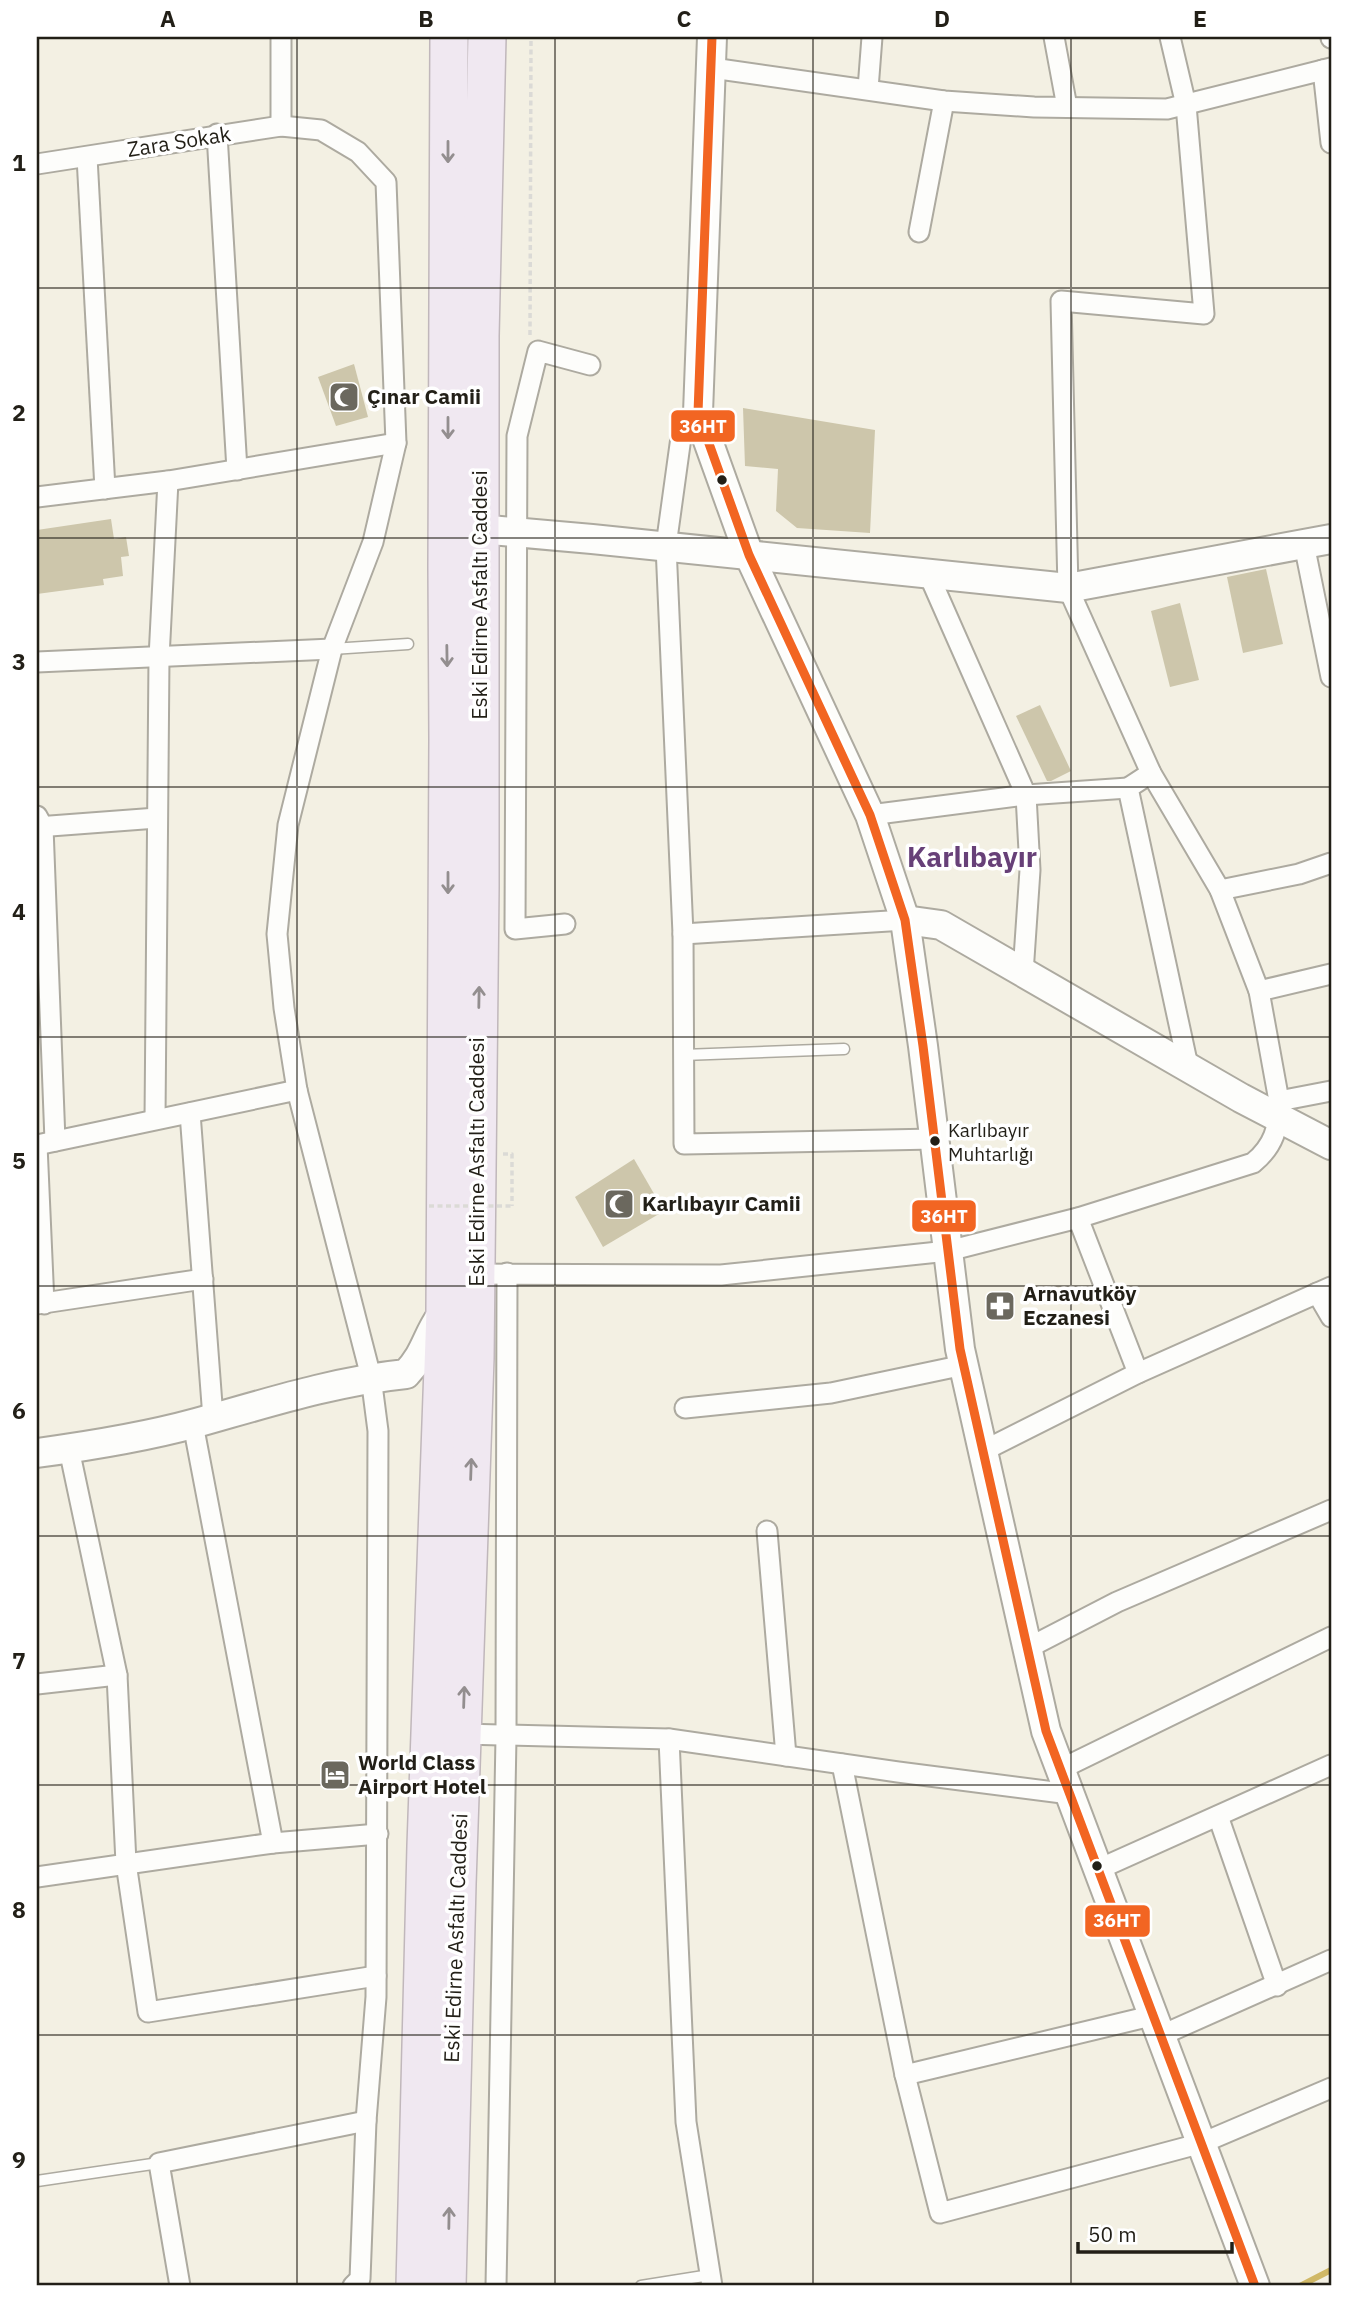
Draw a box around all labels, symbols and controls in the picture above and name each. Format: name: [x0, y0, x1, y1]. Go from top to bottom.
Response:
text: A: [160, 3, 176, 33]
text: B: [418, 3, 434, 33]
text: C: [677, 3, 692, 33]
text: D: [934, 3, 950, 33]
text: E: [1193, 3, 1207, 33]
street label: Zara Sokak: [125, 119, 233, 163]
one-way arrow: [441, 140, 455, 163]
text: 1: [12, 147, 26, 177]
mosque icon: Çınar Camii: [327, 380, 361, 414]
place label: Çınar Camii: [367, 382, 481, 410]
text: 2: [12, 397, 26, 427]
line badge: 36HT: [670, 409, 736, 443]
text: 36HT: [679, 414, 727, 438]
one-way arrow: [441, 416, 455, 439]
street label: Eski Edirne Asfaltı Caddesi: [465, 470, 493, 720]
unlabelled marker: [715, 473, 729, 487]
one-way arrow: [441, 644, 454, 667]
text: 3: [12, 646, 26, 676]
district label: Karlıbayır: [907, 838, 1037, 875]
one-way arrow: [441, 871, 454, 894]
text: 4: [12, 896, 26, 926]
one-way arrow: [472, 986, 485, 1009]
street label: Eski Edirne Asfaltı Caddesi: [462, 1037, 490, 1287]
place label: Karlıbayır Muhtarlığı: [948, 1118, 1034, 1166]
marker: Karlıbayır Muhtarlığı: [928, 1134, 942, 1148]
text: 5: [12, 1145, 26, 1175]
mosque icon: Karlıbayır Camii: [602, 1187, 636, 1221]
place label: Karlıbayır Camii: [642, 1189, 801, 1217]
line badge: 36HT: [911, 1199, 977, 1233]
text: 36HT: [920, 1204, 968, 1228]
place label: Arnavutköy Eczanesi: [1023, 1279, 1137, 1331]
pharmacy icon: Arnavutköy Eczanesi: [983, 1289, 1017, 1323]
text: 6: [12, 1395, 26, 1425]
one-way arrow: [465, 1458, 478, 1481]
text: 7: [12, 1645, 26, 1675]
one-way arrow: [457, 1686, 470, 1709]
place label: World Class Airport Hotel: [358, 1748, 486, 1800]
hotel icon: World Class Airport Hotel: [318, 1758, 352, 1792]
street label: Eski Edirne Asfaltı Caddesi: [437, 1813, 473, 2063]
unlabelled marker: [1090, 1859, 1104, 1873]
text: 8: [12, 1894, 26, 1924]
line badge: 36HT: [1084, 1904, 1151, 1938]
text: 36HT: [1093, 1908, 1141, 1932]
text: 9: [12, 2144, 26, 2174]
one-way arrow: [442, 2207, 455, 2230]
scale bar: [1078, 2211, 1232, 2255]
text: 50 m: [1088, 2220, 1137, 2248]

